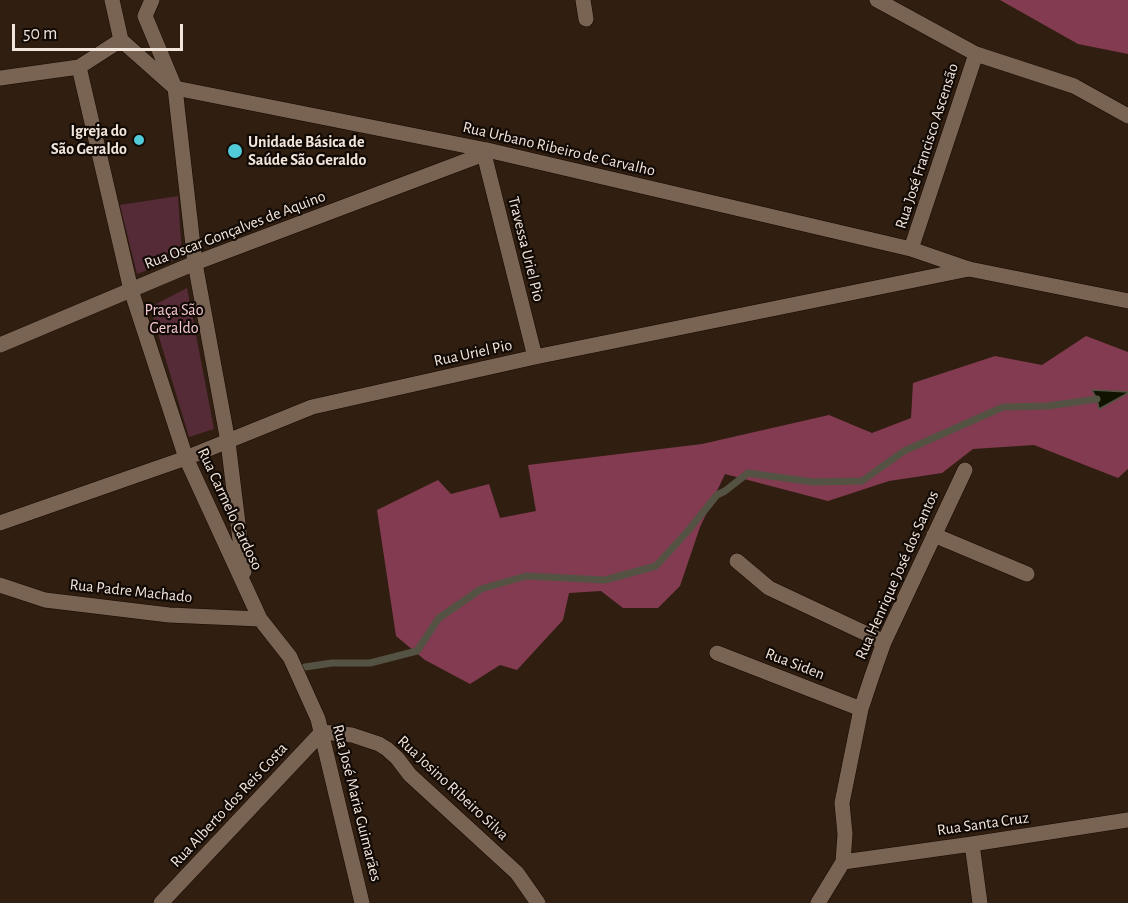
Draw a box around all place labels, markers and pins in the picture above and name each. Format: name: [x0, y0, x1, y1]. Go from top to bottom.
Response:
place label: Igreja do São Geraldo: [51, 121, 127, 159]
place label: Unidade Básica de Saúde São Geraldo: [248, 132, 366, 170]
marker: Igreja do São Geraldo: [132, 133, 146, 147]
marker: Unidade Básica de Saúde São Geraldo: [226, 142, 244, 160]

